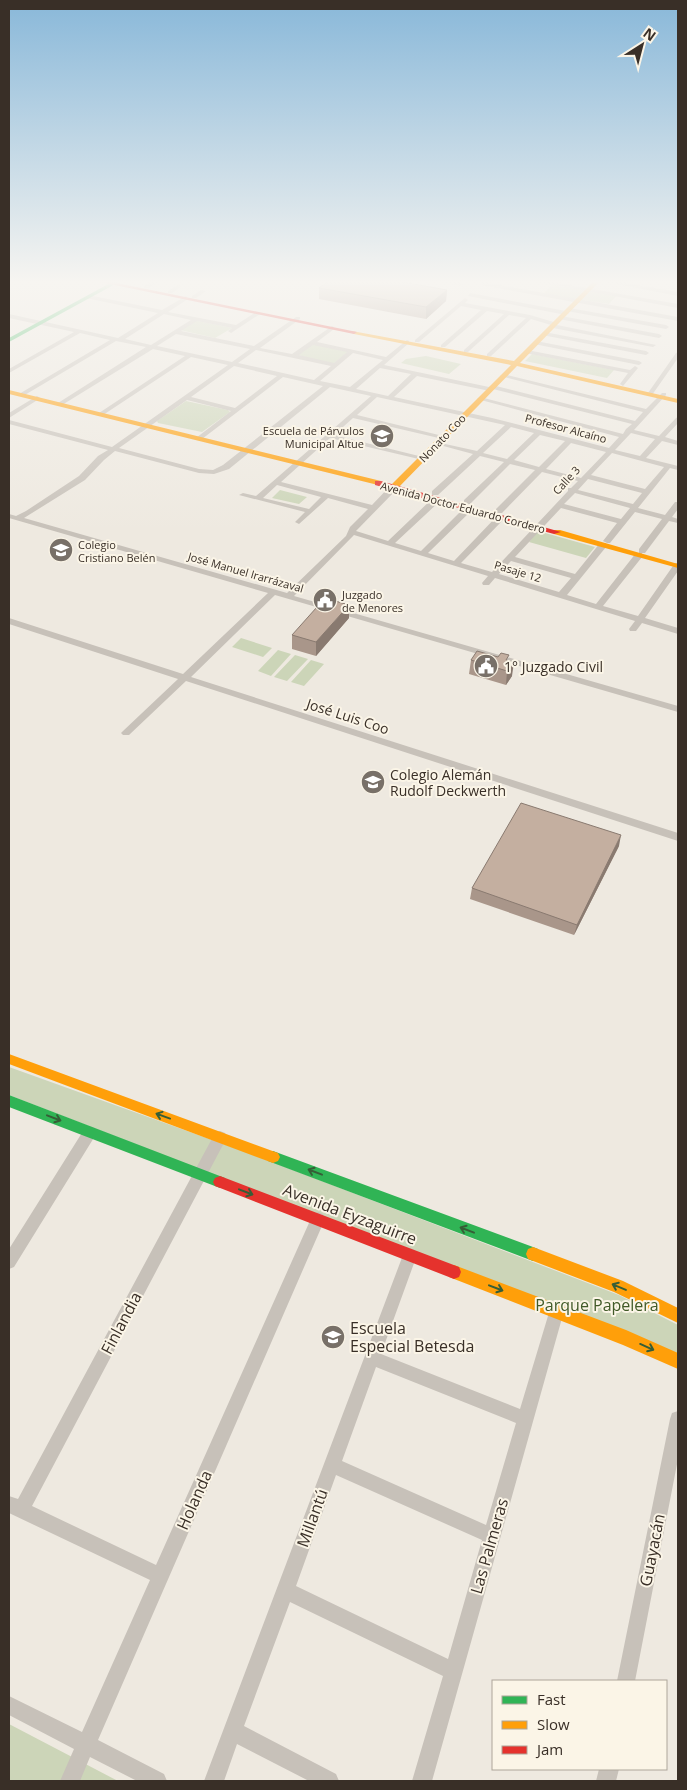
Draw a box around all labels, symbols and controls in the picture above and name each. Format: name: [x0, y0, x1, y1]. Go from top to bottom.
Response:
north arrow: [617, 20, 667, 70]
text: N: [640, 23, 660, 45]
street label: Nonato Coo: [415, 410, 469, 465]
street label: Profesor Alcaíno: [523, 410, 609, 446]
place label: Escuela de Párvulos Municipal Altue: [263, 423, 364, 451]
school or university icon: Escuela de Párvulos Municipal Altue: [369, 423, 395, 449]
street label: Calle 3: [549, 462, 583, 498]
street label: Avenida Doctor Eduardo Cordero: [379, 478, 547, 536]
school or university icon: Colegio Cristiano Belén: [48, 537, 74, 563]
place label: Colegio Cristiano Belén: [78, 537, 155, 565]
street label: José Manuel Irarrázaval: [185, 548, 306, 596]
street label: Pasaje 12: [493, 557, 543, 585]
public building icon: Juzgado de Menores: [312, 587, 338, 613]
place label: Juzgado de Menores: [341, 587, 403, 615]
public building icon: 1° Juzgado Civil: [473, 653, 499, 679]
place label: 1° Juzgado Civil: [504, 657, 603, 676]
street label: José Luis Coo: [302, 693, 392, 738]
place label: Colegio Alemán Rudolf Deckwerth: [390, 765, 506, 800]
school or university icon: Colegio Alemán Rudolf Deckwerth: [360, 769, 386, 795]
one-way arrow: [155, 1111, 171, 1120]
one-way arrow: [46, 1114, 61, 1123]
one-way arrow: [308, 1167, 323, 1176]
street label: Avenida Eyzaguirre: [280, 1178, 420, 1250]
one-way arrow: [238, 1188, 253, 1197]
one-way arrow: [460, 1225, 475, 1234]
one-way arrow: [612, 1282, 627, 1292]
one-way arrow: [488, 1284, 503, 1293]
street label: Finlandia: [95, 1288, 147, 1358]
park label: Parque Papelera: [535, 1294, 659, 1316]
place label: Escuela Especial Betesda: [350, 1317, 474, 1357]
school or university icon: Escuela Especial Betesda: [320, 1324, 346, 1350]
one-way arrow: [639, 1342, 654, 1352]
street label: Holanda: [171, 1467, 217, 1533]
street label: Millantú: [291, 1486, 333, 1550]
street label: Las Palmeras: [465, 1496, 513, 1596]
street label: Guayacán: [634, 1512, 670, 1588]
legend: [492, 1680, 667, 1770]
text: Fast: [537, 1689, 566, 1709]
text: Slow: [537, 1714, 570, 1734]
text: Jam: [535, 1739, 563, 1759]

